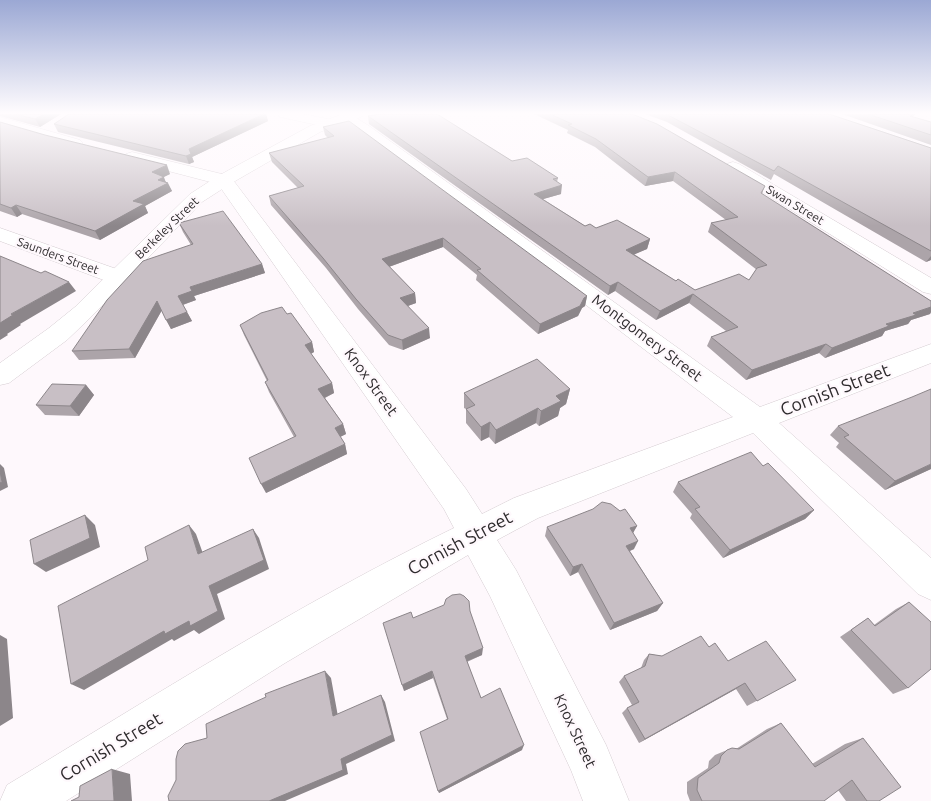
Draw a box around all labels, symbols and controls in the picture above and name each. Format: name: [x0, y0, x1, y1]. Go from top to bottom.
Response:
street label: Swan Street: [764, 182, 827, 227]
street label: Berkeley Street: [132, 194, 201, 261]
street label: Saunders Street: [16, 235, 101, 276]
street label: Montgomery Street: [589, 291, 706, 385]
street label: Knox Street: [341, 345, 402, 419]
street label: Cornish Street: [777, 359, 892, 419]
street label: Cornish Street: [404, 506, 515, 578]
street label: Knox Street: [551, 691, 600, 770]
street label: Cornish Street: [56, 708, 165, 784]

